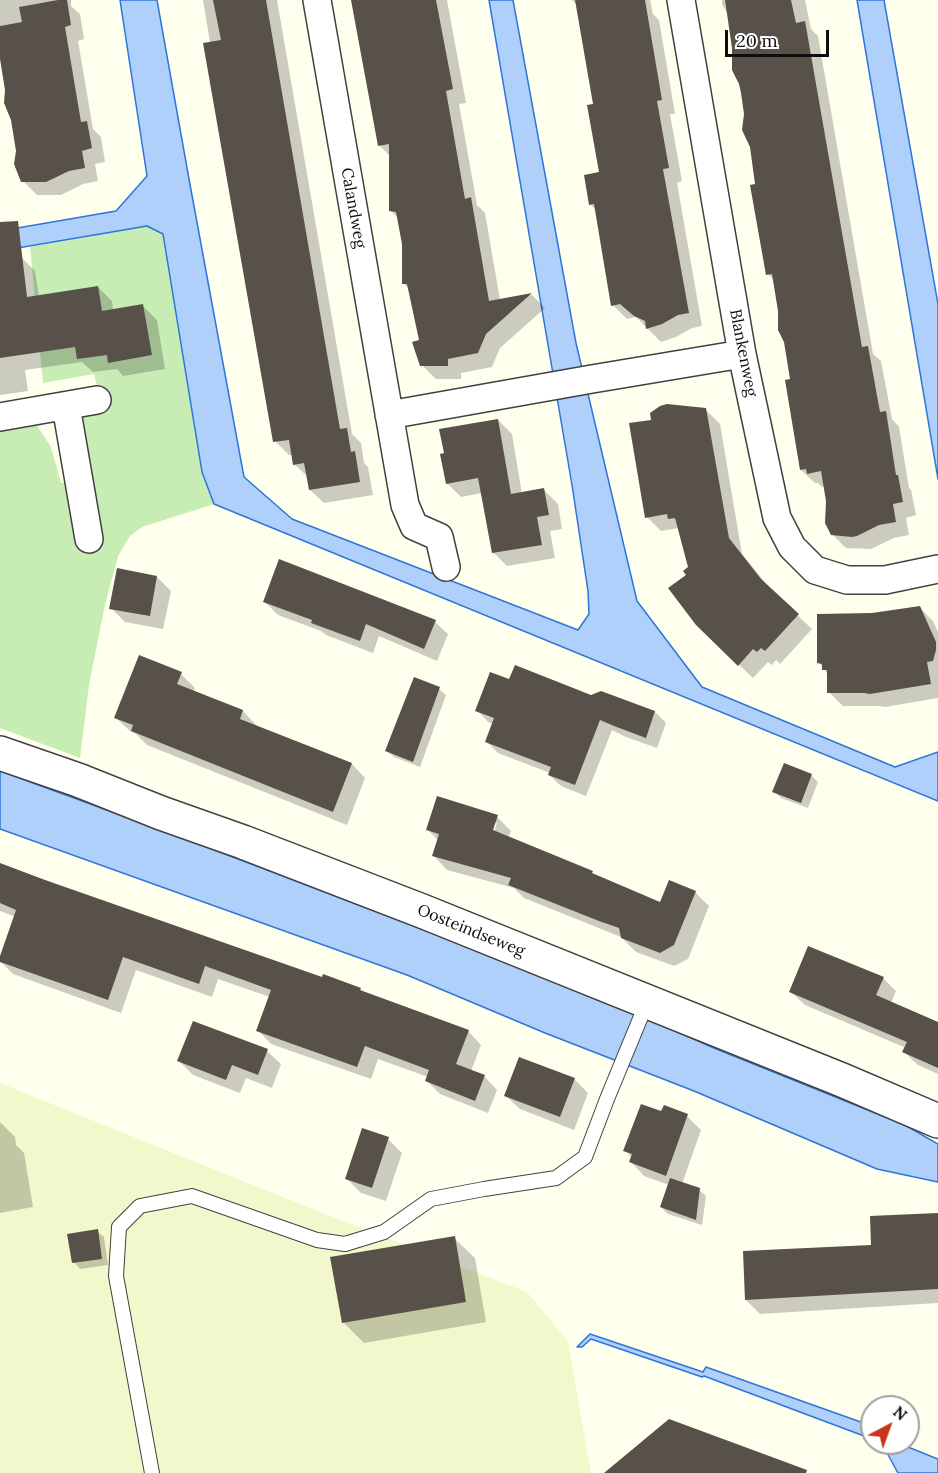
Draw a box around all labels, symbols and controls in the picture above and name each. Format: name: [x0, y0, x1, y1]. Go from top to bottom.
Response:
scale bar: [728, 18, 832, 56]
text: 20 m: [736, 29, 778, 52]
street label: Calandweg: [336, 166, 370, 250]
street label: Blankenweg: [725, 308, 761, 398]
street label: Oosteindseweg: [414, 901, 528, 961]
north arrow: [860, 1395, 920, 1455]
text: N: [889, 1401, 912, 1425]

